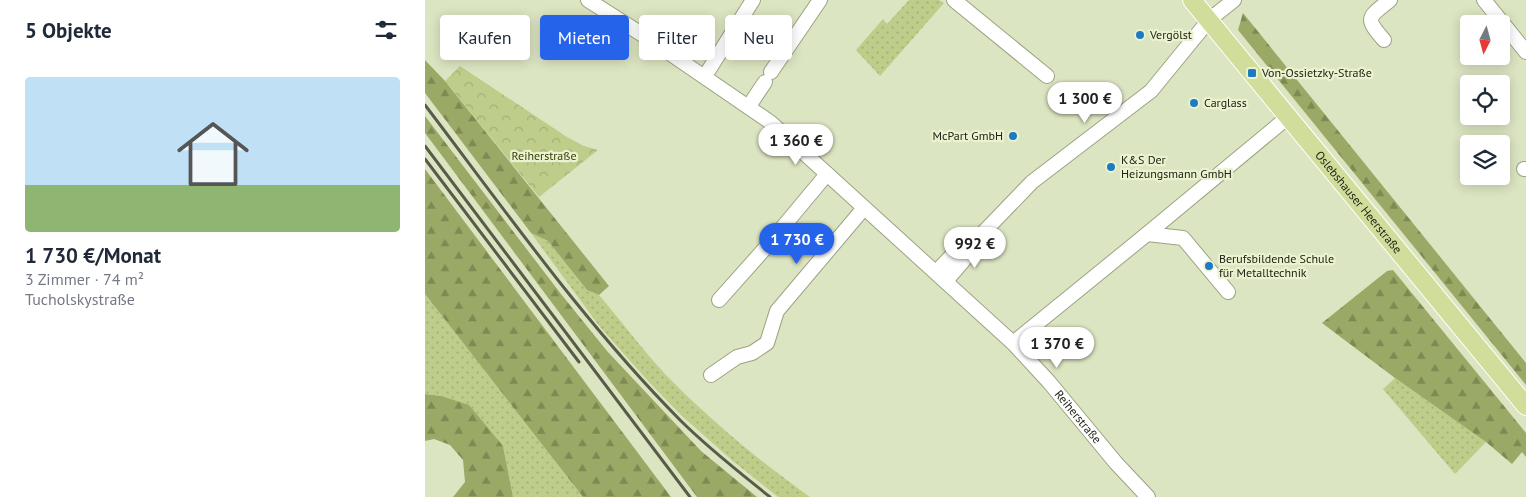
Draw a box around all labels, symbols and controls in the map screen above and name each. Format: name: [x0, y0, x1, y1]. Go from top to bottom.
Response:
chip: Kaufen: [440, 15, 530, 60]
chip: Mieten: [540, 15, 629, 60]
chip: Filter: [639, 15, 715, 60]
chip: Neu: [725, 15, 792, 60]
north arrow: [1460, 15, 1510, 65]
map controls: [1460, 15, 1510, 185]
icon: filters: [372, 16, 400, 44]
text: 5 Objekte: [25, 17, 112, 44]
place label: Vergölst: [1149, 27, 1192, 42]
marker: Vergölst: [1134, 29, 1146, 41]
place label: Von-Ossietzky-Straße: [1261, 65, 1372, 80]
marker: Von-Ossietzky-Straße: [1246, 67, 1258, 79]
button: locate: [1460, 75, 1510, 125]
pin: 1 300 €: [1039, 82, 1131, 124]
text: 1 300 €: [1058, 88, 1112, 108]
place label: Carglass: [1204, 95, 1247, 110]
marker: Carglass: [1188, 97, 1200, 109]
icon: home: [168, 109, 258, 199]
pin: 1 360 €: [750, 124, 842, 166]
place label: McPart GmbH: [933, 128, 1003, 143]
text: 1 360 €: [769, 130, 823, 150]
marker: McPart GmbH: [1007, 130, 1019, 142]
button: layers: [1460, 135, 1510, 185]
park label: Reiherstraße: [512, 148, 576, 163]
street label: Oslebshauser Heerstraße: [1312, 148, 1405, 256]
place label: K&S Der Heizungsmann GmbH: [1121, 152, 1232, 181]
marker: K&S Der Heizungsmann GmbH: [1105, 161, 1117, 173]
pin: 1 730 €: [751, 222, 843, 265]
pin: 992 €: [940, 226, 1010, 269]
text: 1 730 €: [770, 229, 824, 249]
text: 992 €: [955, 233, 995, 253]
text: 1 730 €/Monat: [25, 242, 161, 269]
place label: Berufsbildende Schule für Metalltechnik: [1219, 251, 1334, 280]
marker: Berufsbildende Schule für Metalltechnik: [1203, 260, 1215, 272]
text: 3 Zimmer · 74 m²: [25, 269, 144, 289]
text: Tucholskystraße: [25, 289, 135, 309]
pin: 1 370 €: [1011, 326, 1103, 369]
text: 1 370 €: [1030, 333, 1084, 353]
street label: Reiherstraße: [1052, 387, 1105, 446]

